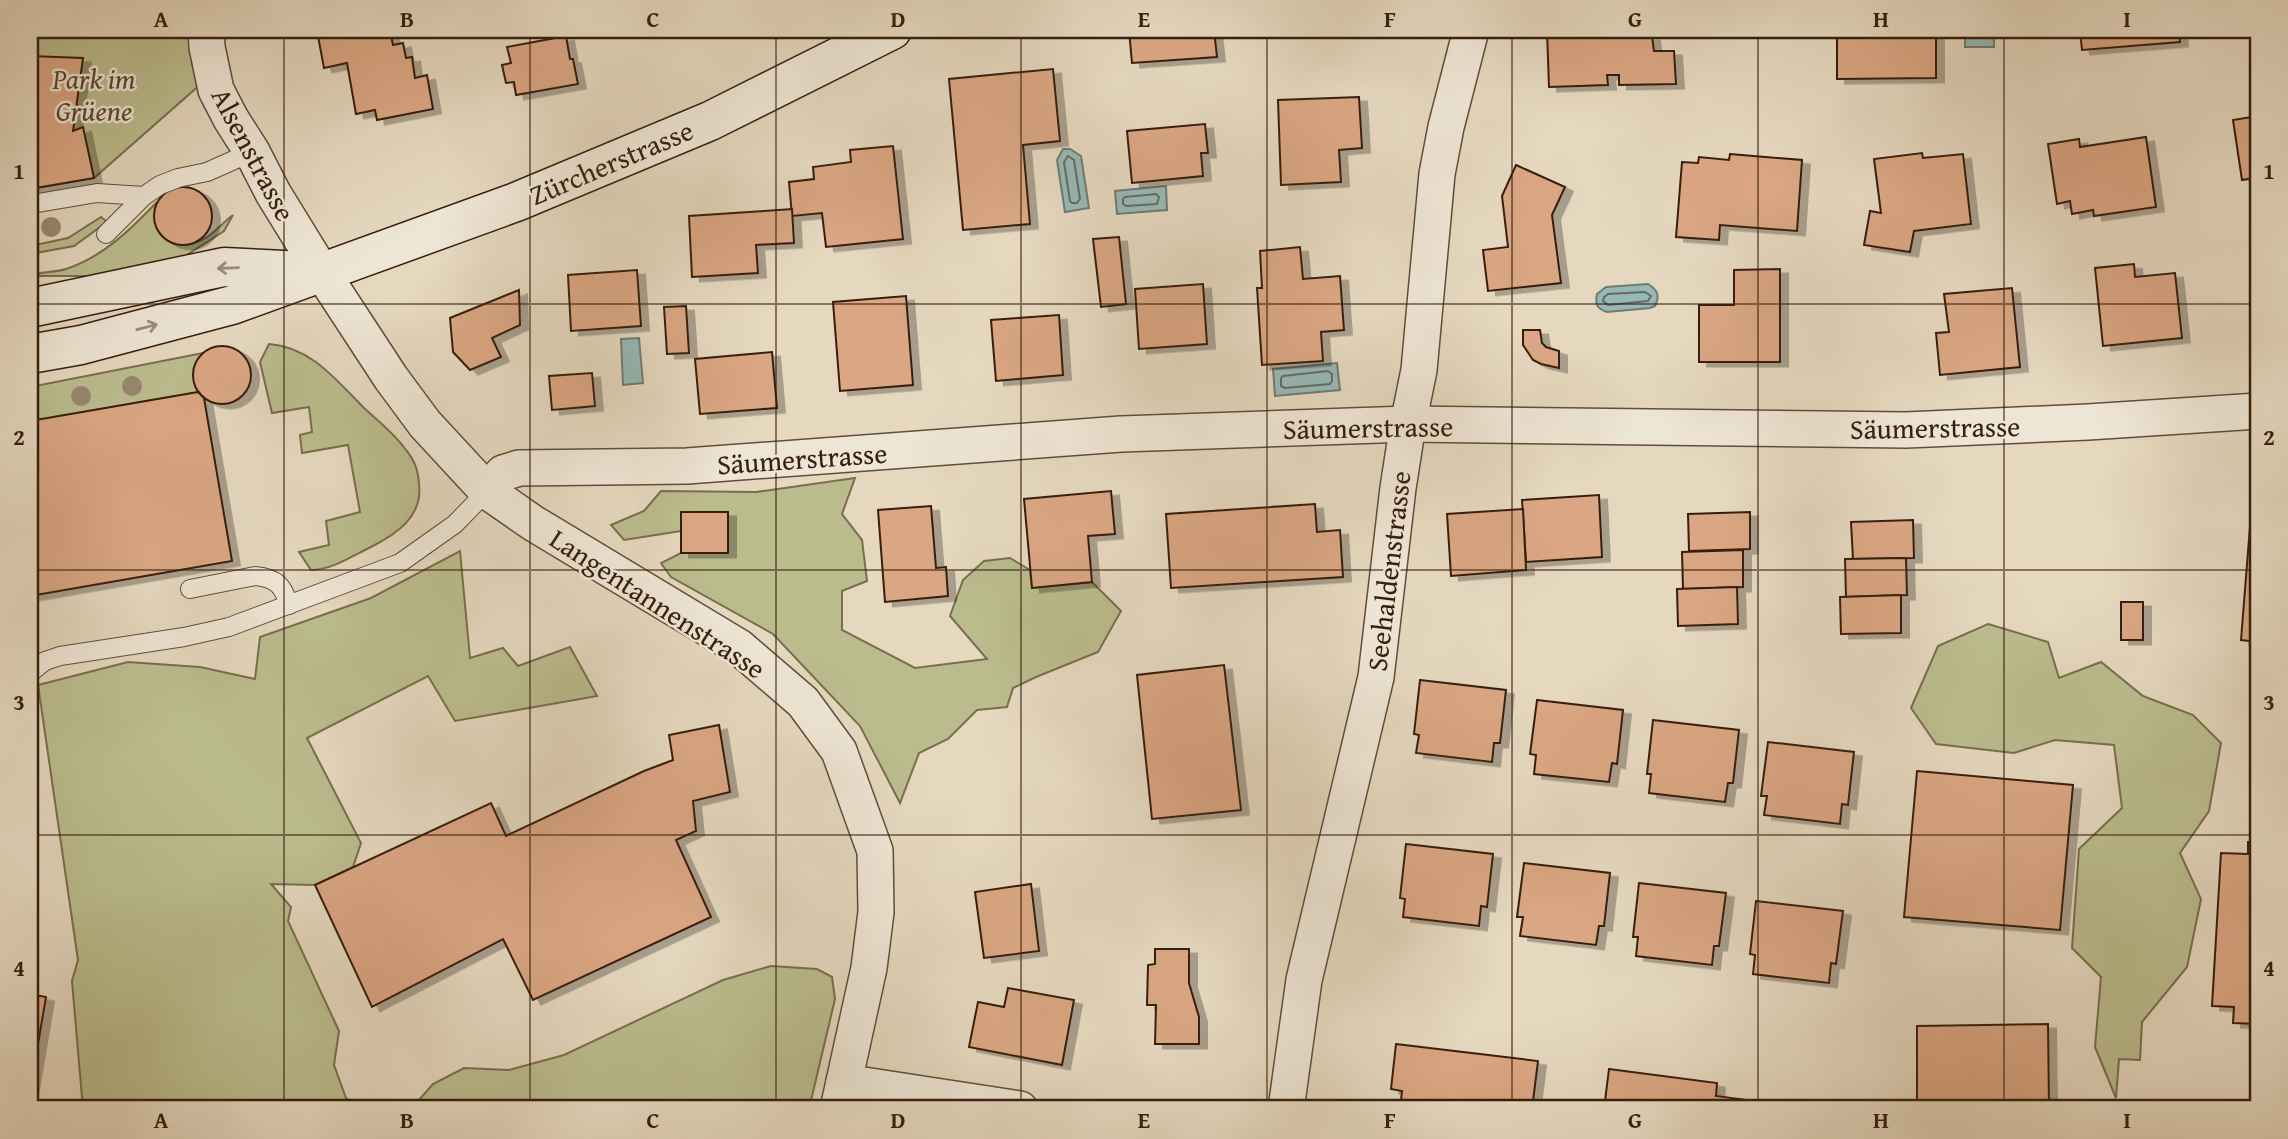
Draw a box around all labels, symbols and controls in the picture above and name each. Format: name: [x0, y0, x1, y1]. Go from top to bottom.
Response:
text: A: [154, 2, 169, 35]
text: B: [400, 2, 414, 35]
text: C: [646, 2, 660, 35]
text: D: [891, 2, 906, 35]
text: E: [1138, 2, 1150, 35]
text: F: [1384, 2, 1396, 35]
text: G: [1628, 2, 1642, 35]
text: H: [1873, 2, 1889, 35]
text: I: [2123, 2, 2131, 35]
park label: Park im Grüene: [51, 58, 136, 131]
street label: Alsenstrasse: [202, 80, 306, 228]
street label: Zürcherstrasse: [523, 109, 699, 215]
text: 1: [13, 154, 25, 187]
text: 1: [2263, 154, 2275, 187]
one-way arrow: [217, 261, 240, 274]
one-way arrow: [136, 320, 158, 333]
street label: Säumerstrasse: [1282, 405, 1454, 449]
street label: Säumerstrasse: [1849, 405, 2021, 449]
text: 2: [13, 420, 25, 453]
text: 2: [2263, 420, 2275, 453]
street label: Säumerstrasse: [716, 432, 888, 484]
street label: Seehaldenstrasse: [1355, 469, 1421, 673]
street label: Langentannenstrasse: [542, 518, 774, 688]
text: 3: [13, 685, 25, 718]
text: 3: [2263, 685, 2275, 718]
text: 4: [13, 951, 25, 984]
text: 4: [2263, 951, 2275, 984]
text: A: [154, 1103, 169, 1136]
text: B: [400, 1103, 414, 1136]
text: C: [646, 1103, 660, 1136]
text: D: [891, 1103, 906, 1136]
text: E: [1138, 1103, 1150, 1136]
text: F: [1384, 1103, 1396, 1136]
text: G: [1628, 1103, 1642, 1136]
text: H: [1873, 1103, 1889, 1136]
text: I: [2123, 1103, 2131, 1136]

